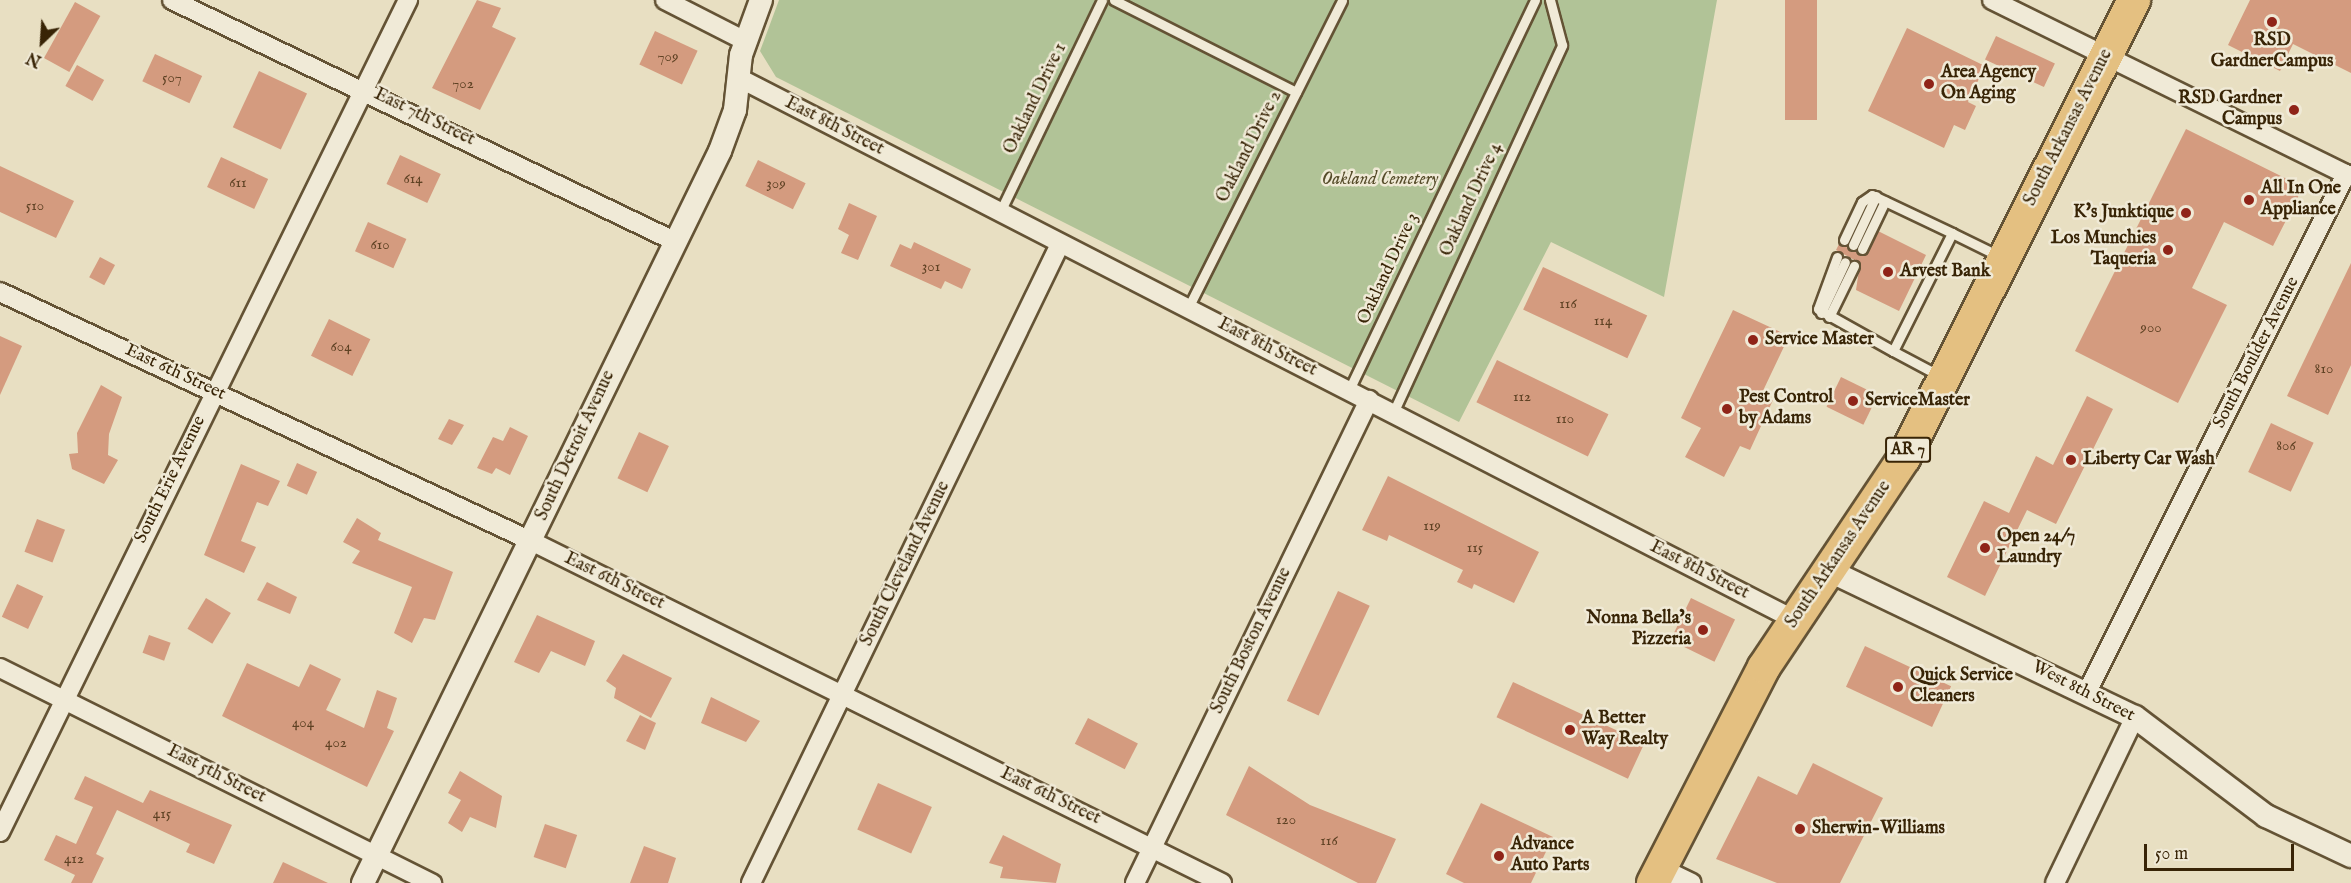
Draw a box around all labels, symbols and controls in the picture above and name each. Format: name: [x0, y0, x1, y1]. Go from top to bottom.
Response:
north arrow: [12, 12, 72, 72]
marker: RSD GardnerCampus: [2265, 15, 2279, 29]
place label: RSD GardnerCampus: [2211, 31, 2333, 74]
street label: Oakland Drive 1: [1000, 40, 1072, 158]
text: N: [24, 46, 45, 70]
street label: South Arkansas Avenue: [2020, 46, 2118, 210]
house number: 709: [658, 48, 678, 66]
place label: Area Agency On Aging: [1941, 63, 2036, 106]
house number: 507: [162, 69, 182, 87]
house number: 702: [452, 75, 474, 93]
marker: Area Agency On Aging: [1922, 77, 1936, 91]
street label: East 7th Street: [370, 84, 478, 152]
street label: Oakland Drive 2: [1213, 88, 1287, 206]
place label: RSD Gardner Campus: [2178, 89, 2282, 132]
street label: East 8th Street: [781, 93, 887, 161]
marker: RSD Gardner Campus: [2287, 103, 2301, 117]
street label: Oakland Drive 4: [1436, 140, 1508, 260]
park label: Oakland Cemetery: [1322, 169, 1438, 191]
house number: 614: [403, 170, 423, 188]
house number: 611: [229, 174, 247, 192]
house number: 309: [766, 175, 786, 193]
place label: All In One Appliance: [2261, 179, 2341, 222]
marker: All In One Appliance: [2242, 193, 2256, 207]
house number: 510: [26, 197, 44, 215]
place label: K's Junktique: [2073, 202, 2174, 224]
marker: K's Junktique: [2179, 206, 2193, 220]
street label: Oakland Drive 3: [1354, 210, 1424, 328]
place label: Los Munchies Taqueria: [2051, 229, 2156, 272]
house number: 610: [370, 236, 390, 254]
marker: Los Munchies Taqueria: [2161, 243, 2175, 257]
house number: 301: [922, 258, 940, 276]
place label: Arvest Bank: [1900, 261, 1990, 283]
marker: Arvest Bank: [1881, 265, 1895, 279]
street label: South Boulder Avenue: [2209, 274, 2305, 432]
house number: 116: [1559, 295, 1577, 313]
house number: 114: [1594, 312, 1612, 330]
street label: East 8th Street: [1214, 314, 1320, 382]
house number: 900: [2140, 319, 2162, 337]
place label: Service Master: [1765, 329, 1874, 351]
marker: Service Master: [1746, 333, 1760, 347]
house number: 604: [330, 338, 352, 356]
street label: East 6th Street: [121, 340, 229, 406]
house number: 810: [2315, 360, 2333, 378]
street label: South Detroit Avenue: [532, 368, 620, 524]
house number: 112: [1513, 388, 1531, 406]
place label: Pest Control by Adams: [1739, 388, 1833, 430]
place label: ServiceMaster: [1865, 390, 1970, 412]
marker: ServiceMaster: [1846, 394, 1860, 408]
marker: Pest Control by Adams: [1720, 402, 1734, 416]
house number: 110: [1556, 410, 1574, 428]
street label: South Erie Avenue: [131, 413, 211, 547]
road number: AR 7: [1884, 437, 1932, 463]
house number: 806: [2276, 437, 2296, 455]
place label: Liberty Car Wash: [2083, 449, 2215, 471]
marker: Liberty Car Wash: [2064, 453, 2078, 467]
street label: South Arkansas Avenue: [1782, 477, 1896, 633]
street label: South Cleveland Avenue: [857, 478, 955, 650]
house number: 119: [1423, 517, 1441, 535]
place label: Open 24/7 Laundry: [1997, 527, 2075, 570]
street label: East 8th Street: [1646, 537, 1752, 605]
house number: 115: [1467, 539, 1483, 557]
marker: Open 24/7 Laundry: [1978, 541, 1992, 555]
street label: East 6th Street: [560, 548, 668, 616]
street label: South Boston Avenue: [1207, 564, 1297, 718]
place label: Nonna Bella’s Pizzeria: [1586, 609, 1691, 652]
marker: Nonna Bella’s Pizzeria: [1696, 623, 1710, 637]
street label: West 8th Street: [2028, 657, 2138, 727]
place label: Quick Service Cleaners: [1910, 666, 2013, 708]
marker: Quick Service Cleaners: [1891, 680, 1905, 694]
place label: A Better Way Realty: [1582, 709, 1668, 752]
house number: 404: [292, 714, 314, 732]
marker: A Better Way Realty: [1563, 723, 1577, 737]
house number: 402: [325, 734, 347, 752]
street label: East 5th Street: [163, 741, 269, 809]
street label: East 6th Street: [996, 763, 1104, 831]
house number: 415: [153, 805, 171, 823]
house number: 120: [1276, 811, 1296, 829]
place label: Sherwin-Williams: [1812, 818, 1945, 840]
marker: Sherwin-Williams: [1793, 822, 1807, 836]
house number: 116: [1320, 832, 1338, 850]
scale bar: [2147, 832, 2297, 870]
place label: Advance Auto Parts: [1511, 835, 1589, 878]
text: 50 m: [2155, 843, 2188, 866]
marker: Advance Auto Parts: [1492, 849, 1506, 863]
house number: 412: [64, 850, 84, 868]

